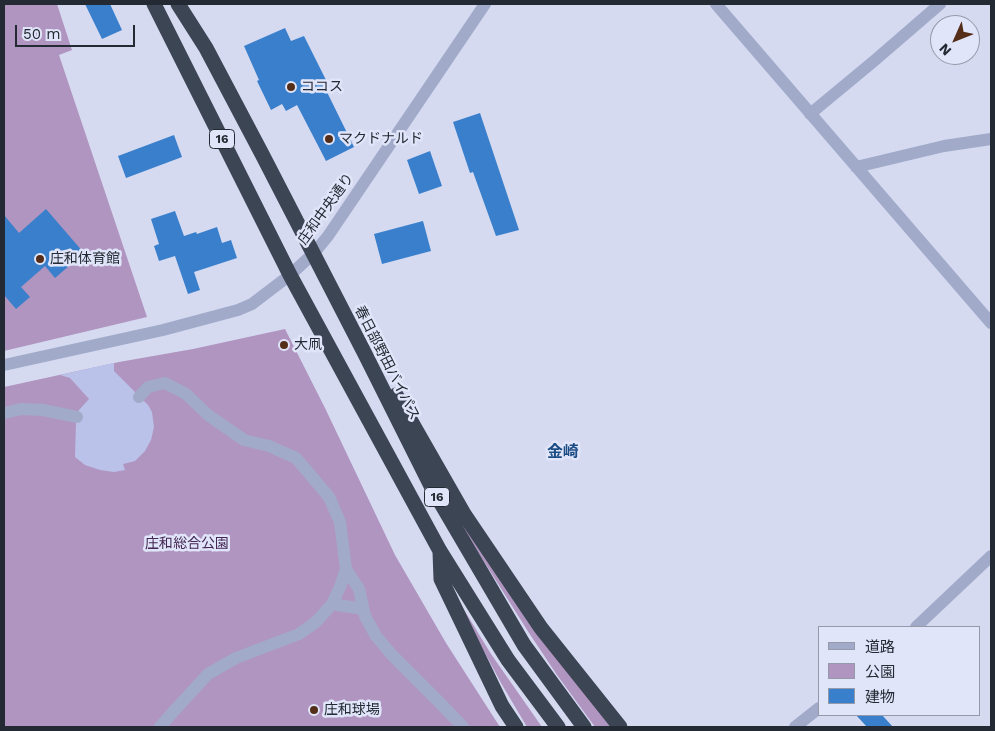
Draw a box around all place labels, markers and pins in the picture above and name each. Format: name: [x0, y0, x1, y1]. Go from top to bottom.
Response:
place label: ココス: [301, 79, 343, 95]
marker: ココス: [285, 81, 297, 93]
place label: マクドナルド: [339, 131, 423, 147]
marker: マクドナルド: [323, 133, 335, 145]
place label: 庄和体育館: [50, 251, 120, 267]
marker: 庄和体育館: [34, 253, 46, 265]
place label: 大凧: [294, 337, 322, 353]
marker: 大凧: [278, 339, 290, 351]
place label: 庄和球場: [324, 702, 380, 718]
marker: 庄和球場: [308, 704, 320, 716]

